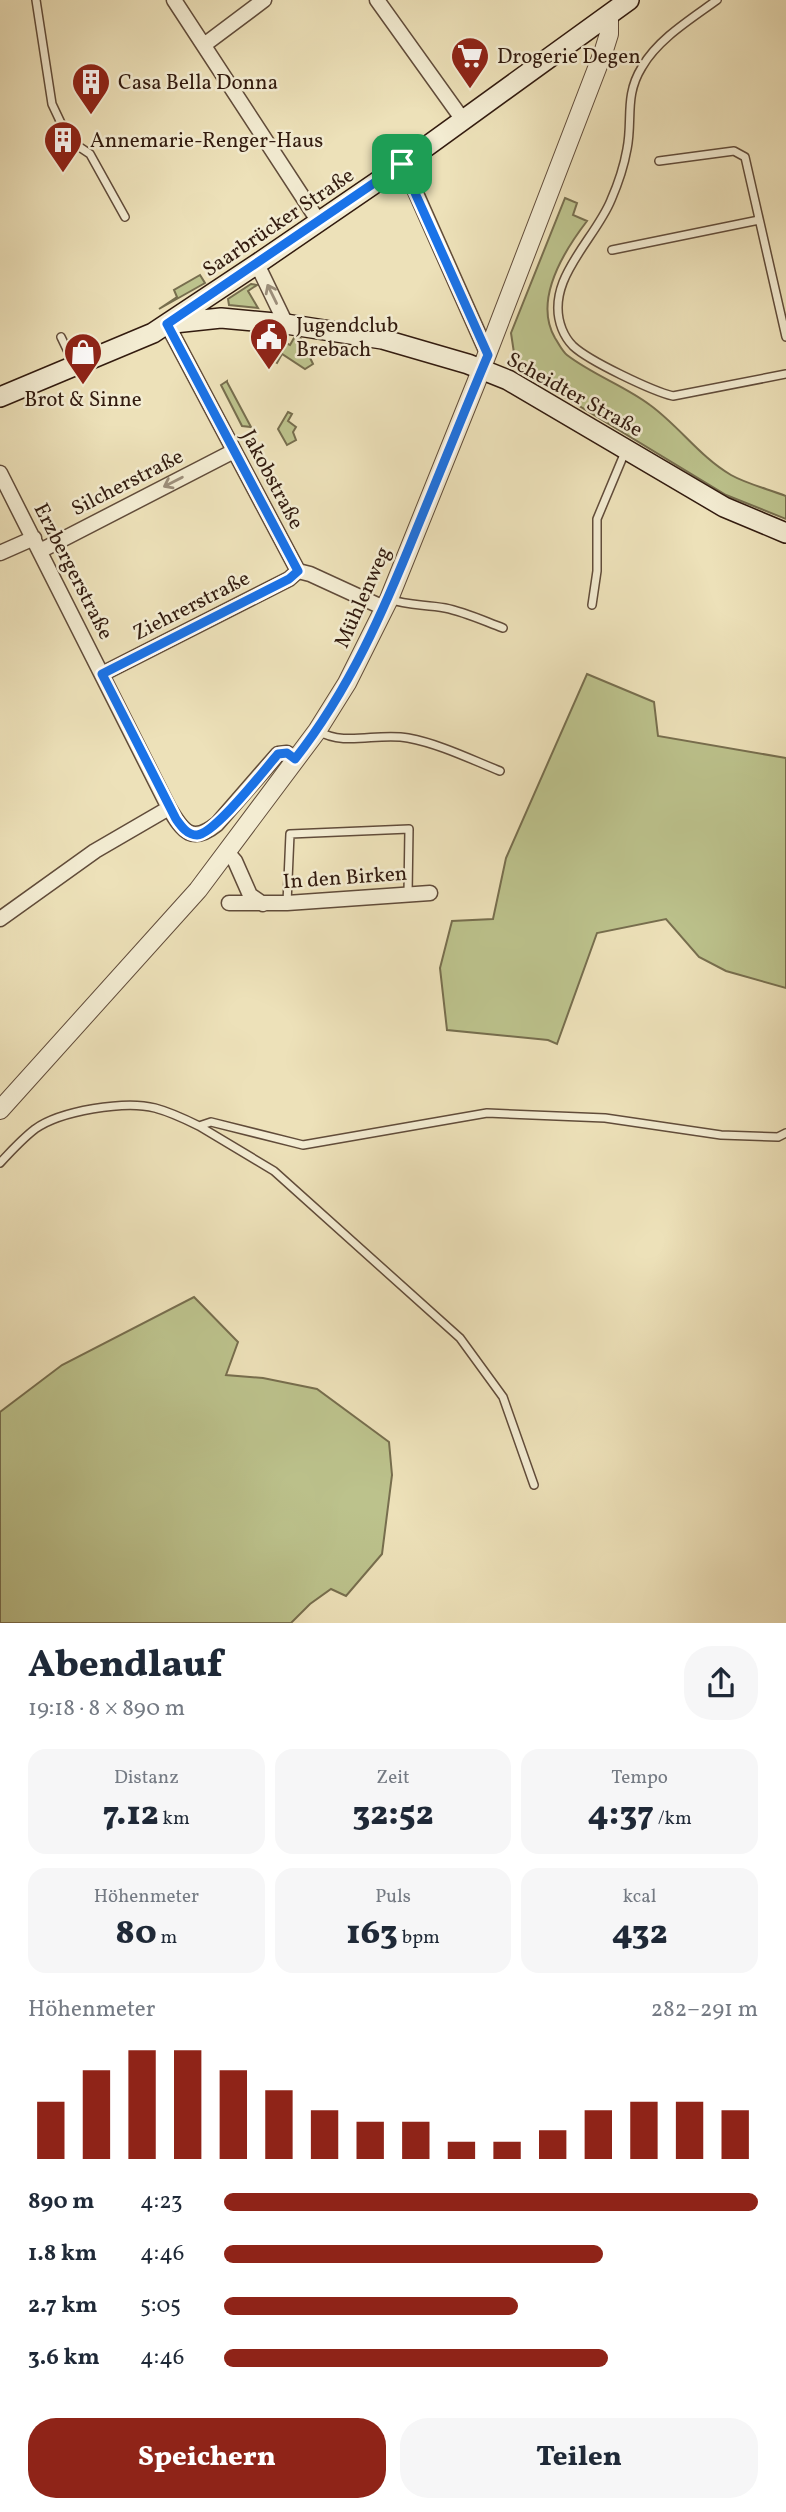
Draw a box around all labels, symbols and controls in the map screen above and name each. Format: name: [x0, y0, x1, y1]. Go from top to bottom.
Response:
supermarket icon: Drogerie Degen: [449, 35, 491, 90]
place label: Drogerie Degen: [497, 43, 641, 72]
building icon: Casa Bella Donna: [70, 61, 112, 116]
place label: Casa Bella Donna: [118, 69, 278, 98]
building icon: Annemarie-Renger-Haus: [42, 119, 84, 174]
place label: Annemarie-Renger-Haus: [90, 127, 323, 156]
pin: [372, 134, 432, 194]
icon: arrive: [383, 145, 421, 183]
street label: Saarbrücker Straße: [197, 162, 360, 285]
one-way arrow: [264, 284, 278, 305]
place label: Jugendclub Brebach: [296, 312, 398, 365]
public building icon: Jugendclub Brebach: [248, 316, 290, 371]
shop icon: Brot & Sinne: [62, 331, 104, 386]
street label: Scheidter Straße: [501, 346, 648, 445]
place label: Brot & Sinne: [24, 386, 142, 415]
street label: Jakobstraße: [233, 425, 310, 535]
street label: Silcherstraße: [67, 443, 189, 524]
one-way arrow: [163, 476, 184, 489]
street label: Erzbergerstraße: [26, 498, 120, 645]
street label: Mühlenweg: [328, 542, 399, 653]
street label: Ziehrerstraße: [128, 564, 255, 648]
street label: In den Birken: [282, 860, 408, 897]
text: Abendlauf: [28, 1640, 222, 1693]
button: share: [684, 1646, 758, 1720]
text: 19:18 · 8 × 890 m: [28, 1693, 185, 1725]
text: Distanz: [114, 1765, 179, 1791]
text: Zeit: [376, 1765, 410, 1791]
text: Tempo: [611, 1765, 668, 1791]
text: 7.12: [103, 1791, 159, 1839]
text: 32:52: [352, 1791, 434, 1839]
text: 4:37: [588, 1791, 654, 1839]
text: km: [159, 1806, 190, 1832]
text: /km: [654, 1806, 692, 1832]
text: Höhenmeter: [94, 1884, 199, 1910]
text: Puls: [375, 1884, 411, 1910]
text: kcal: [623, 1884, 657, 1910]
text: 80: [115, 1910, 157, 1958]
text: 163: [346, 1910, 398, 1958]
text: 432: [612, 1910, 668, 1958]
text: m: [157, 1925, 177, 1951]
text: bpm: [398, 1925, 440, 1951]
text: Höhenmeter: [28, 1994, 155, 2026]
text: 282–291 m: [651, 1994, 758, 2026]
text: 890 m: [28, 2186, 94, 2218]
text: 4:23: [140, 2186, 183, 2218]
text: 1.8 km: [28, 2238, 97, 2270]
text: 4:46: [140, 2238, 184, 2270]
text: 2.7 km: [28, 2290, 98, 2322]
text: 5:05: [140, 2290, 181, 2322]
text: 3.6 km: [28, 2342, 100, 2374]
text: 4:46: [140, 2342, 184, 2374]
button: Speichern: [28, 2418, 386, 2498]
button: Teilen: [400, 2418, 758, 2498]

